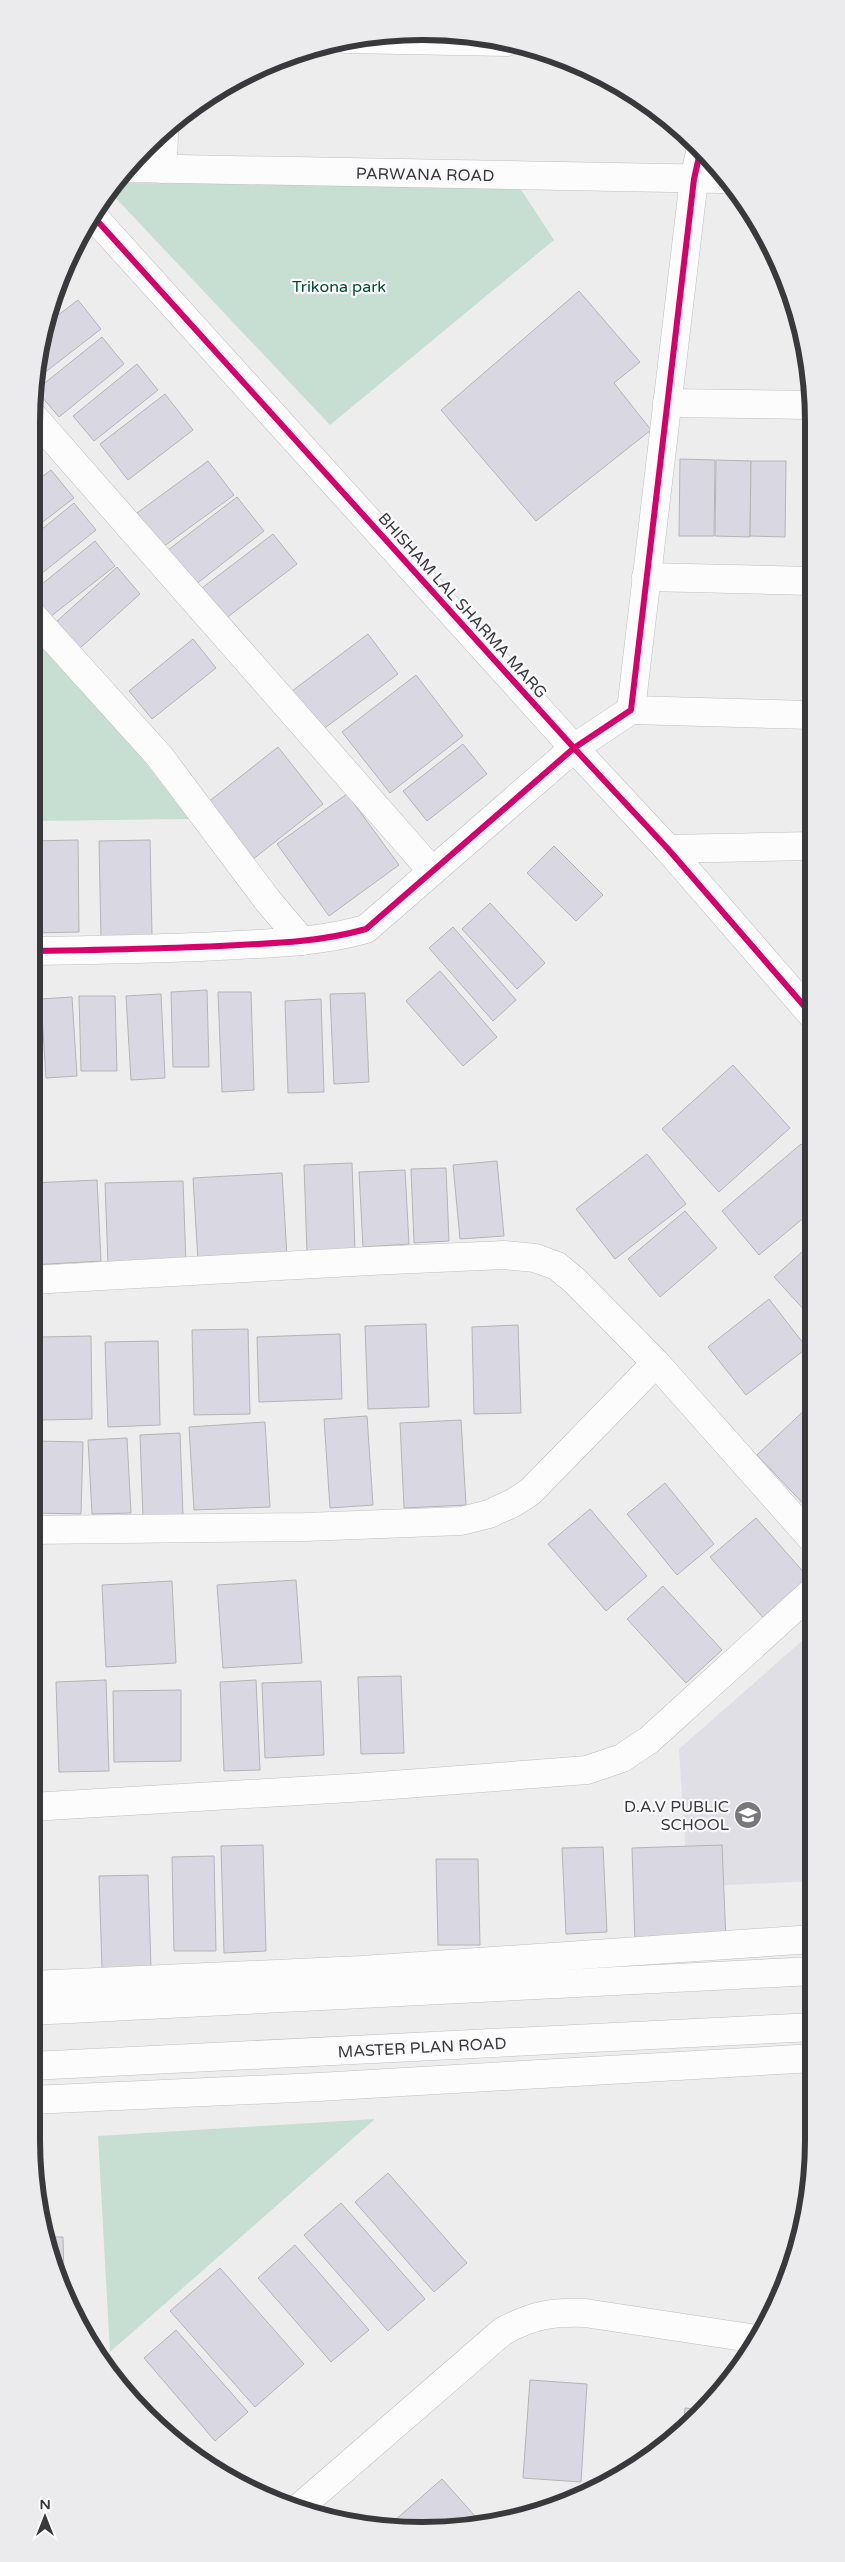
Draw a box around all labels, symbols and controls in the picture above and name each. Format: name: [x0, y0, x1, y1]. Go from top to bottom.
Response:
street label: PARWANA ROAD: [356, 164, 494, 186]
park label: Trikona park: [292, 277, 386, 297]
street label: BHISHAM LAL SHARMA MARG: [373, 509, 551, 703]
place label: D.A.V PUBLIC SCHOOL: [624, 1797, 729, 1835]
school or university icon: D.A.V PUBLIC SCHOOL: [733, 1800, 763, 1830]
street label: MASTER PLAN ROAD: [337, 2034, 507, 2062]
north arrow: [20, 2492, 70, 2542]
text: N: [39, 2496, 51, 2513]

